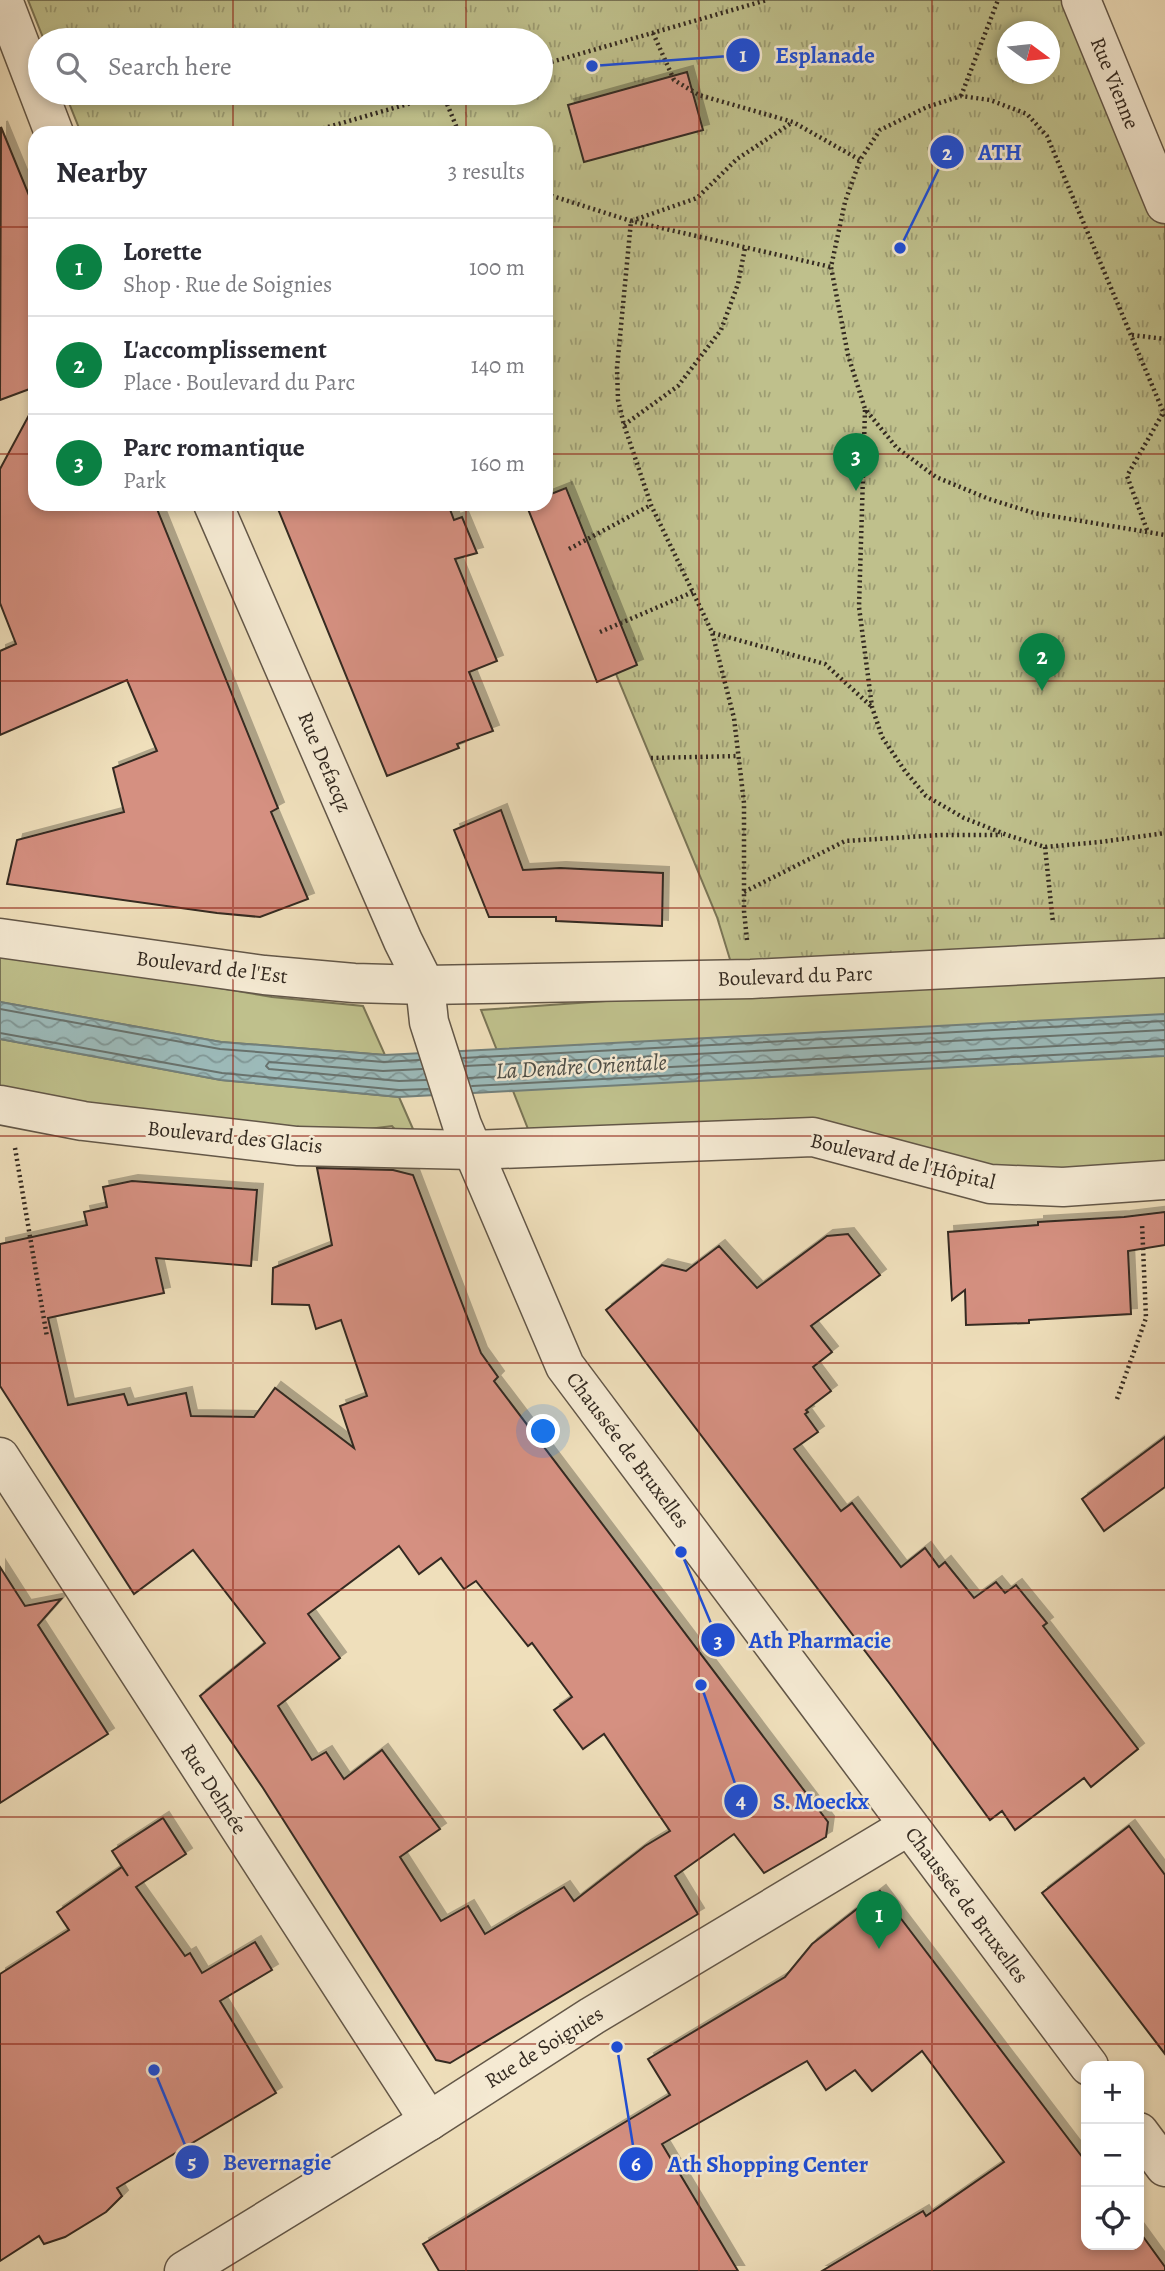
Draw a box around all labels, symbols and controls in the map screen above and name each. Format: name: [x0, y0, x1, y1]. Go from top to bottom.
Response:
north arrow: [997, 21, 1060, 84]
search box: [28, 28, 553, 105]
callout: Esplanade: [726, 33, 889, 77]
street label: Rue Vienne: [1084, 33, 1146, 133]
text: Esplanade: [775, 40, 875, 71]
text: 1: [739, 41, 747, 69]
icon: search: [52, 48, 90, 86]
text: Search here: [108, 49, 232, 84]
callout: ATH: [929, 130, 1036, 174]
text: ATH: [977, 137, 1022, 168]
text: 2: [942, 139, 952, 167]
text: Nearby: [56, 152, 147, 192]
text: 3 results: [448, 156, 525, 187]
text: Lorette: [123, 234, 202, 269]
text: 1: [75, 252, 83, 283]
text: 100 m: [469, 252, 525, 283]
text: Shop · Rue de Soignies: [123, 269, 332, 300]
text: L'accomplissement: [123, 332, 327, 367]
text: 2: [73, 350, 85, 381]
text: 140 m: [471, 350, 525, 381]
text: Place · Boulevard du Parc: [123, 367, 355, 398]
text: Parc romantique: [123, 430, 305, 465]
pin: 3: [833, 433, 879, 491]
text: 3: [74, 448, 84, 479]
text: 160 m: [471, 448, 525, 479]
text: Park: [123, 465, 166, 496]
pin: 2: [1019, 633, 1065, 691]
street label: Rue Defacqz: [291, 707, 359, 817]
street label: Boulevard de l'Est: [135, 944, 289, 990]
street label: Boulevard du Parc: [717, 959, 873, 993]
water label: La Dendre Orientale: [495, 1047, 667, 1086]
street label: Boulevard des Glacis: [146, 1114, 324, 1160]
street label: Boulevard de l'Hôpital: [808, 1126, 998, 1196]
street label: Chaussée de Bruxelles: [560, 1366, 696, 1534]
your location: [526, 1414, 560, 1448]
callout: Ath Pharmacie: [700, 1618, 906, 1662]
text: Ath Pharmacie: [748, 1625, 891, 1656]
text: 3: [713, 1627, 723, 1655]
street label: Rue Delmée: [174, 1738, 254, 1840]
callout: S. Moeckx: [724, 1779, 883, 1823]
text: S. Moeckx: [773, 1786, 870, 1817]
text: 4: [736, 1787, 746, 1815]
street label: Chaussée de Bruxelles: [899, 1821, 1035, 1989]
pin: 1: [856, 1891, 902, 1949]
street label: Rue de Soignies: [479, 1999, 609, 2095]
map controls: [1081, 2061, 1144, 2250]
button: +: [1081, 2061, 1144, 2124]
button: −: [1081, 2124, 1144, 2187]
callout: Bevernagie: [174, 2140, 346, 2184]
callout: Ath Shopping Center: [619, 2142, 882, 2186]
text: Bevernagie: [223, 2147, 331, 2178]
text: 5: [188, 2148, 197, 2176]
text: Ath Shopping Center: [667, 2149, 869, 2180]
text: 6: [631, 2150, 641, 2178]
button: locate: [1081, 2187, 1144, 2250]

